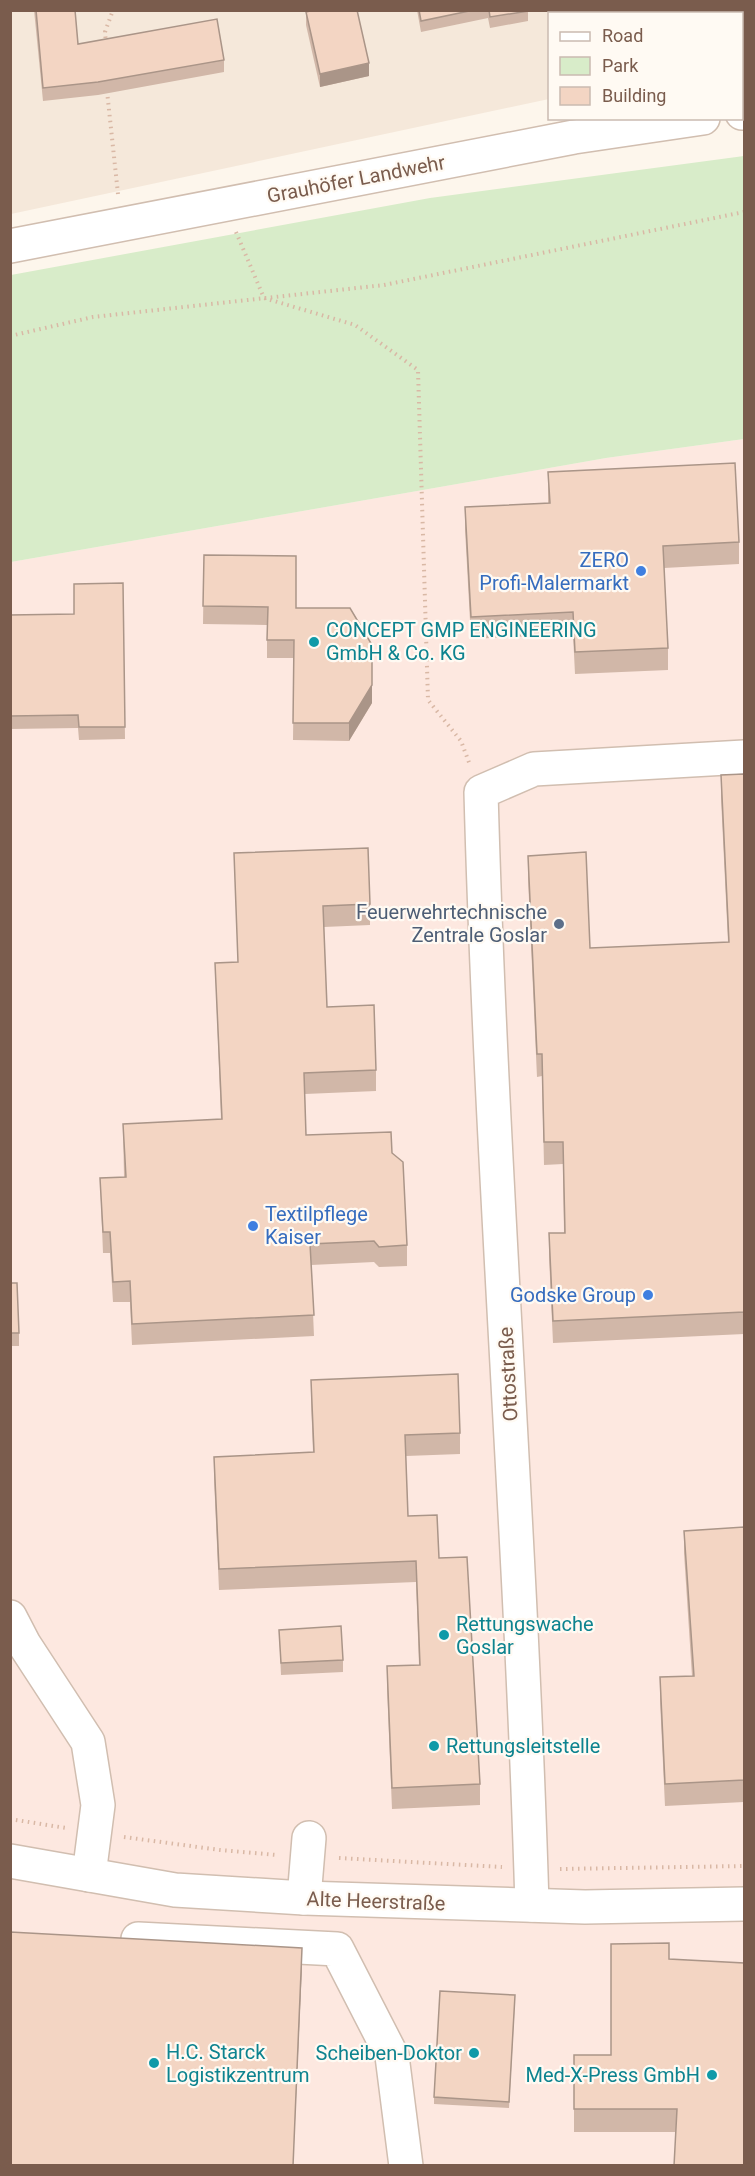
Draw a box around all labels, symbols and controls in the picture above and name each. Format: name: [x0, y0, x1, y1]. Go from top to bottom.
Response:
legend: [548, 12, 743, 120]
text: Road: [602, 25, 643, 46]
text: Park: [602, 55, 639, 76]
text: Building: [602, 85, 666, 106]
street label: Grauhöfer Landwehr: [265, 150, 447, 208]
place label: ZERO Profi-Malermarkt: [479, 548, 629, 595]
marker: ZERO Profi-Malermarkt: [634, 564, 648, 578]
place label: CONCEPT GMP ENGINEERING GmbH & Co. KG: [326, 618, 597, 665]
marker: CONCEPT GMP ENGINEERING GmbH & Co. KG: [307, 635, 321, 649]
place label: Feuerwehrtechnische Zentrale Goslar: [356, 900, 547, 947]
marker: Feuerwehrtechnische Zentrale Goslar: [552, 917, 566, 931]
place label: Textilpflege Kaiser: [265, 1202, 368, 1249]
marker: Textilpflege Kaiser: [246, 1219, 260, 1233]
place label: Godske Group: [510, 1283, 636, 1307]
marker: Godske Group: [641, 1288, 655, 1302]
street label: Ottostraße: [494, 1326, 522, 1422]
place label: Rettungswache Goslar: [456, 1612, 594, 1659]
marker: Rettungswache Goslar: [437, 1628, 451, 1642]
place label: Rettungsleitstelle: [446, 1734, 600, 1758]
marker: Rettungsleitstelle: [427, 1739, 441, 1753]
street label: Alte Heerstraße: [306, 1887, 446, 1915]
place label: H.C. Starck Logistikzentrum: [166, 2040, 309, 2087]
place label: Scheiben-Doktor: [316, 2041, 462, 2065]
marker: Scheiben-Doktor: [467, 2046, 481, 2060]
marker: H.C. Starck Logistikzentrum: [147, 2056, 161, 2070]
place label: Med-X-Press GmbH: [525, 2063, 700, 2087]
marker: Med-X-Press GmbH: [705, 2068, 719, 2082]

